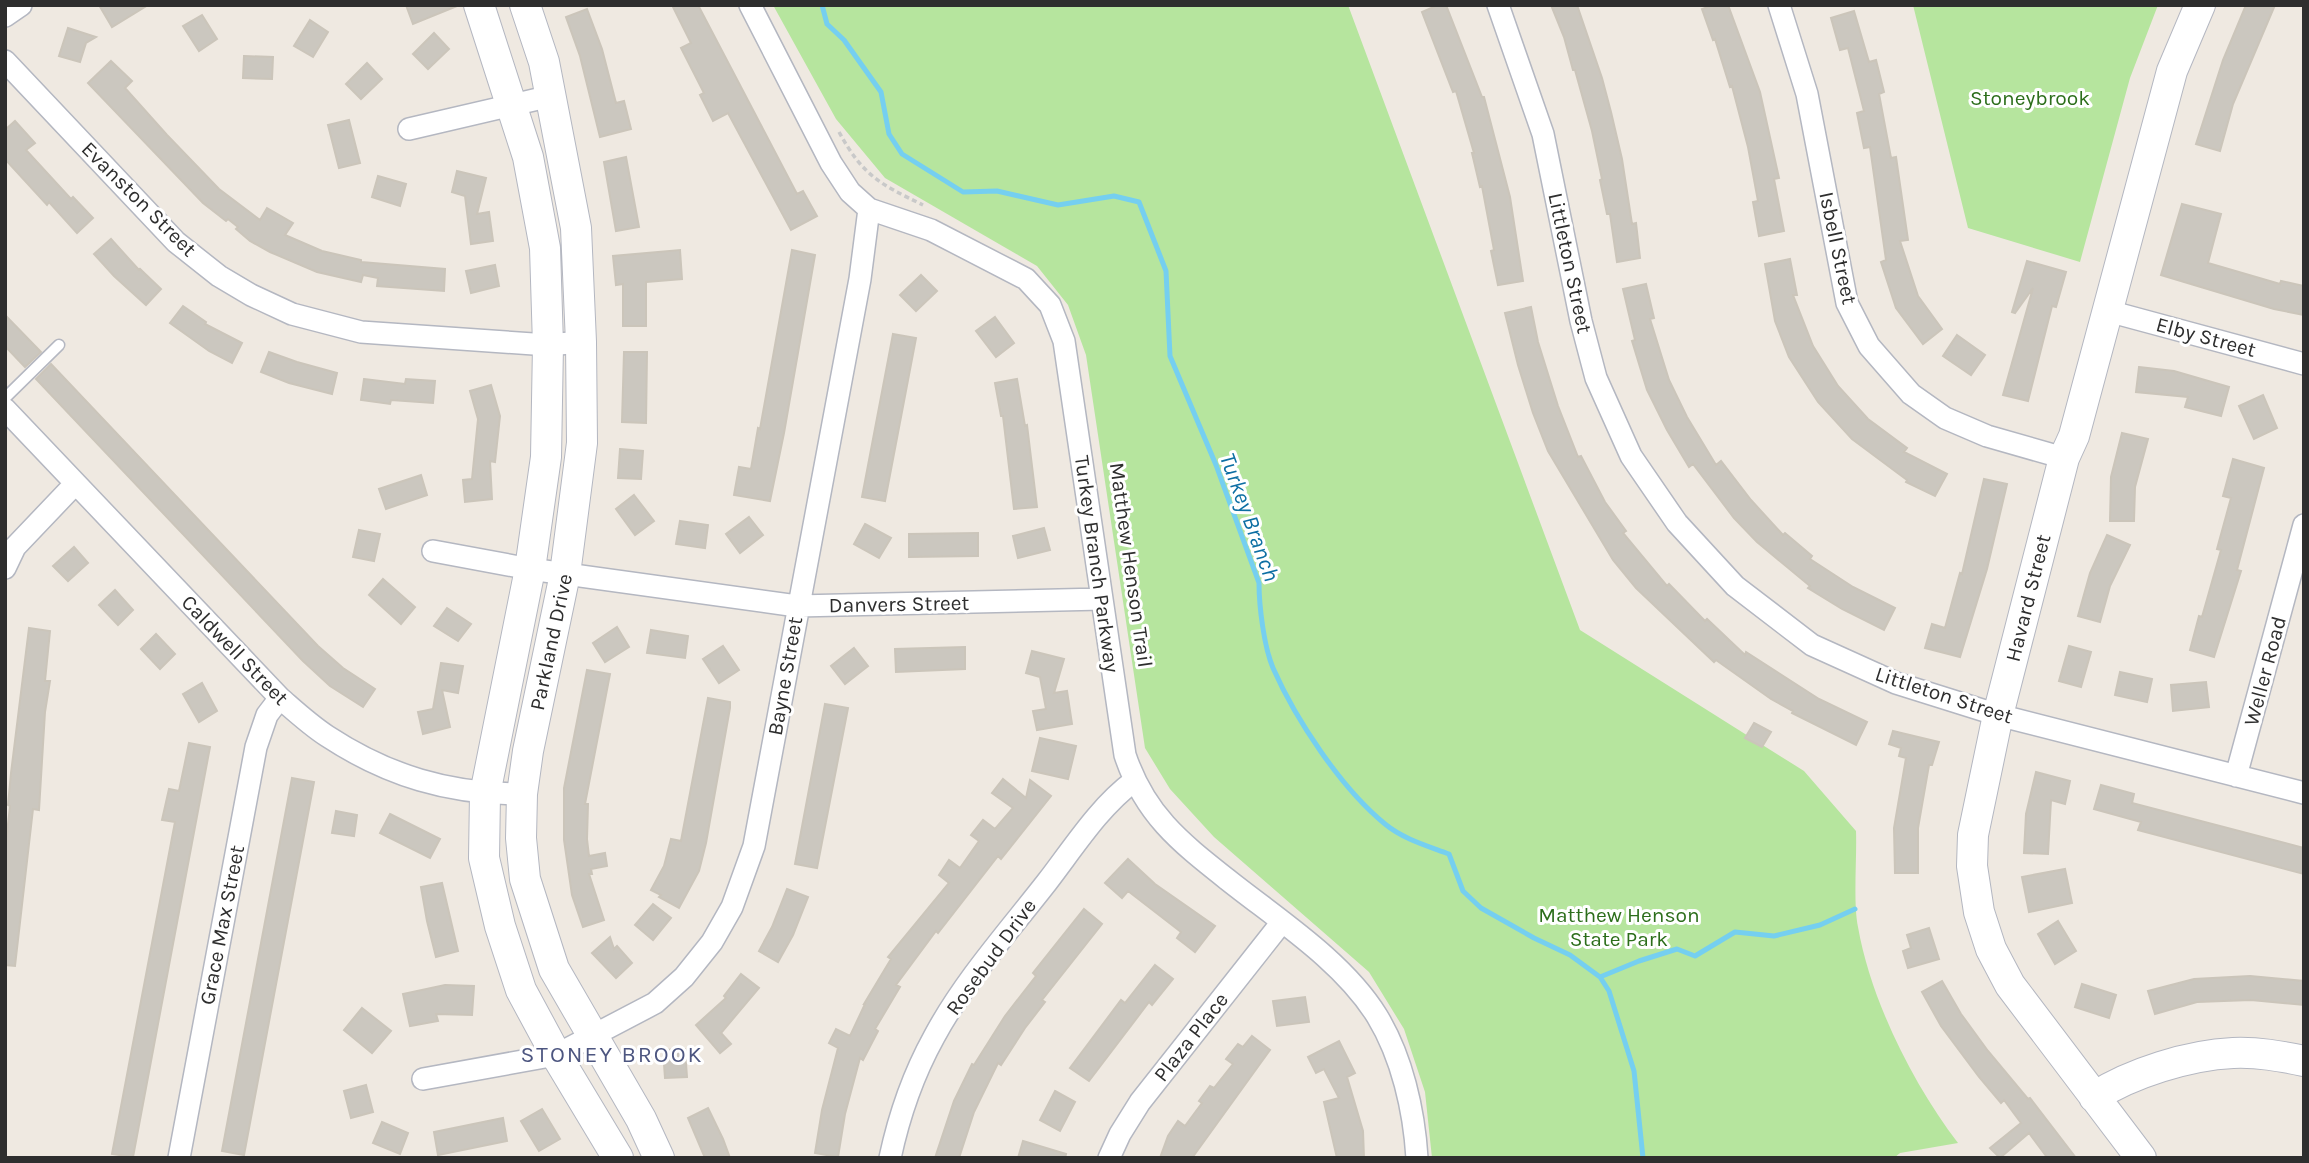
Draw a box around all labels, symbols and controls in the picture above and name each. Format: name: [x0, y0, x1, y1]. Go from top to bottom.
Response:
park label: Stoneybrook: [1970, 86, 2090, 110]
street label: Evanston Street: [77, 137, 201, 261]
street label: Isbell Street: [1814, 189, 1862, 307]
street label: Littleton Street: [1543, 190, 1597, 336]
street label: Elby Street: [2153, 312, 2259, 362]
water label: Turkey Branch: [1214, 449, 1285, 585]
street label: Turkey Branch Parkway: [1070, 454, 1124, 674]
street label: Matthew Henson Trail: [1105, 461, 1157, 669]
street label: Havard Street: [2001, 532, 2055, 664]
street label: Parkland Drive: [525, 571, 577, 713]
street label: Caldwell Street: [177, 590, 293, 710]
street label: Danvers Street: [828, 591, 970, 617]
street label: Bayne Street: [763, 614, 807, 737]
street label: Weller Road: [2239, 614, 2291, 728]
street label: Littleton Street: [1872, 661, 2016, 729]
street label: Grace Max Street: [195, 843, 249, 1007]
street label: Rosebud Drive: [941, 894, 1041, 1020]
park label: Matthew Henson State Park: [1538, 903, 1700, 951]
street label: Plaza Place: [1149, 988, 1233, 1086]
district label: STONEY BROOK: [520, 1041, 704, 1068]

